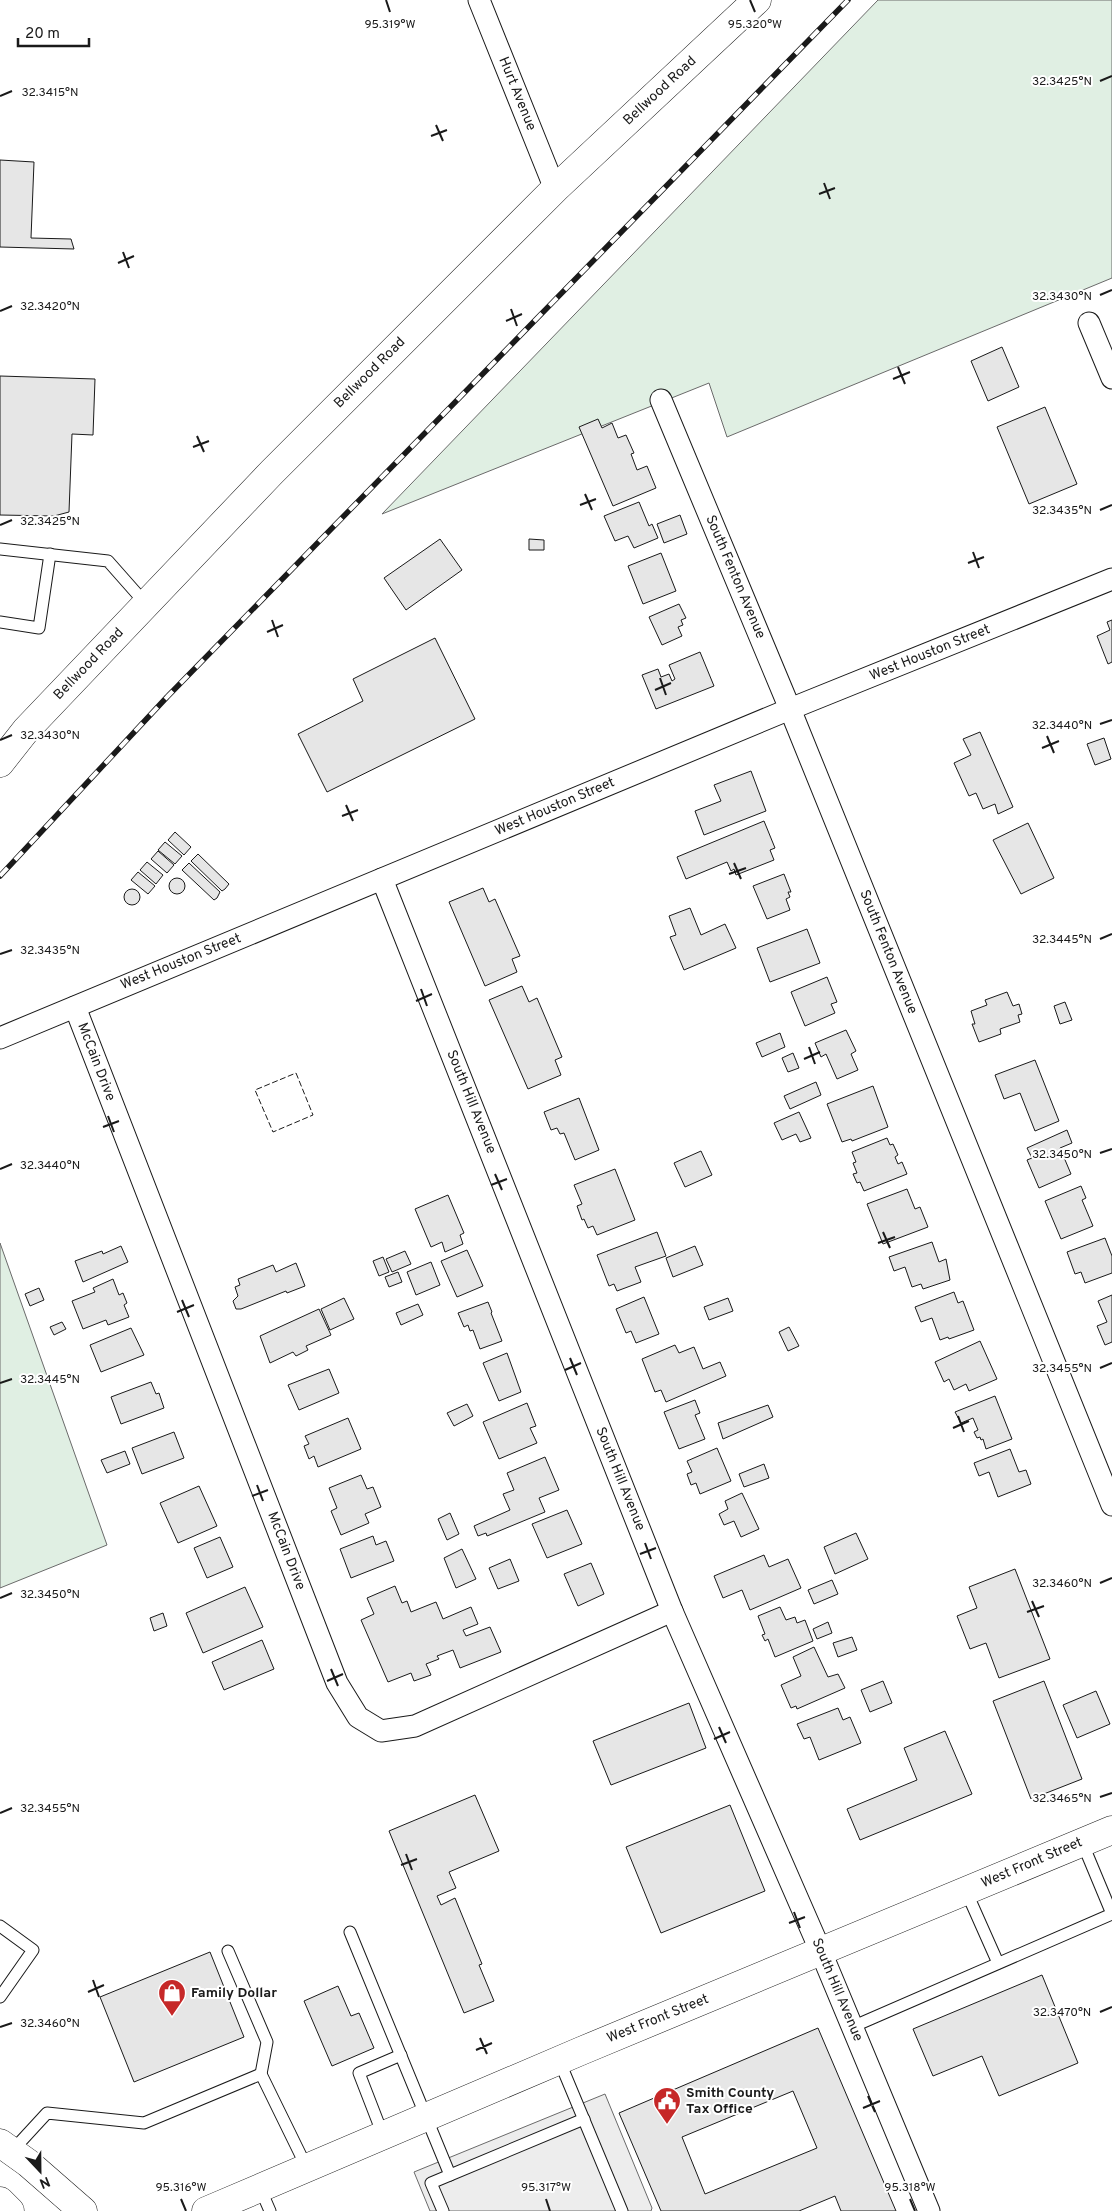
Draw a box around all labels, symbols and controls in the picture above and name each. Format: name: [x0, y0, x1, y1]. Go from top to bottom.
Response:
scale bar: [18, 15, 89, 47]
text: 95.319°W: [364, 17, 416, 33]
text: 95.320°W: [728, 17, 782, 33]
text: 20 m: [25, 25, 60, 44]
street label: Bellwood Road: [620, 53, 700, 129]
street label: Hurt Avenue: [494, 55, 540, 133]
text: 32.3425°N: [1032, 74, 1092, 90]
text: 32.3415°N: [21, 85, 79, 101]
text: 32.3430°N: [1032, 289, 1092, 305]
text: 32.3420°N: [20, 299, 80, 315]
street label: Bellwood Road: [331, 334, 409, 412]
text: 32.3435°N: [1032, 503, 1092, 519]
street label: South Fenton Avenue: [701, 513, 769, 641]
text: 32.3425°N: [20, 514, 80, 530]
street label: West Houston Street: [867, 621, 993, 685]
street label: Bellwood Road: [50, 624, 128, 704]
text: 32.3440°N: [1032, 718, 1092, 734]
text: 32.3430°N: [20, 728, 80, 744]
street label: West Houston Street: [493, 774, 617, 840]
street label: South Fenton Avenue: [855, 887, 921, 1017]
street label: West Houston Street: [118, 930, 244, 994]
text: 32.3445°N: [1032, 932, 1092, 948]
text: 32.3435°N: [20, 943, 80, 959]
street label: McCain Drive: [73, 1021, 119, 1103]
street label: South Hill Avenue: [442, 1048, 500, 1156]
text: 32.3450°N: [1032, 1147, 1092, 1163]
text: 32.3440°N: [20, 1158, 80, 1174]
text: 32.3455°N: [1032, 1361, 1092, 1377]
text: 32.3445°N: [20, 1372, 80, 1388]
street label: South Hill Avenue: [591, 1425, 649, 1533]
street label: McCain Drive: [263, 1510, 309, 1592]
text: 32.3460°N: [1032, 1576, 1092, 1592]
text: 32.3450°N: [20, 1587, 80, 1603]
text: 32.3465°N: [1032, 1791, 1092, 1807]
text: 32.3455°N: [20, 1801, 80, 1817]
street label: West Front Street: [979, 1834, 1085, 1892]
street label: South Hill Avenue: [808, 1936, 866, 2044]
shop icon: Family Dollar: [157, 1978, 187, 2017]
place label: Family Dollar: [191, 1985, 277, 2002]
street label: West Front Street: [605, 1991, 711, 2047]
text: 32.3470°N: [1033, 2005, 1091, 2021]
text: 32.3460°N: [20, 2016, 80, 2032]
place label: Smith County Tax Office: [686, 2085, 774, 2118]
public building icon: Smith County Tax Office: [652, 2086, 682, 2125]
north arrow: [15, 2146, 65, 2196]
text: N: [36, 2172, 52, 2191]
text: 95.316°W: [155, 2180, 207, 2196]
text: 95.317°W: [521, 2180, 571, 2196]
text: 95.318°W: [884, 2180, 936, 2196]

